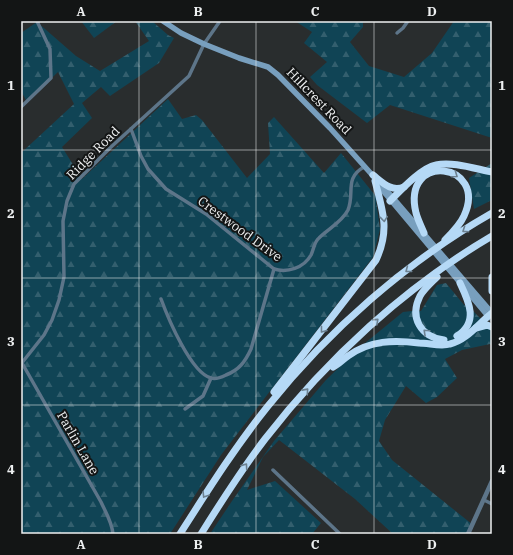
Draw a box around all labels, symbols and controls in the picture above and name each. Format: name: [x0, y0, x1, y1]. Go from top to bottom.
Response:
text: A: [76, 3, 86, 20]
text: B: [193, 3, 203, 20]
text: C: [311, 3, 320, 20]
text: D: [427, 3, 437, 20]
street label: Hillcrest Road: [283, 64, 355, 138]
text: 1: [7, 77, 15, 94]
text: 1: [498, 77, 506, 94]
street label: Ridge Road: [63, 123, 123, 183]
one-way arrow: [451, 171, 458, 178]
street label: Crestwood Drive: [194, 193, 286, 265]
text: 2: [7, 205, 15, 222]
text: 2: [498, 205, 506, 222]
one-way arrow: [379, 216, 388, 222]
one-way arrow: [463, 225, 470, 232]
one-way arrow: [405, 265, 412, 272]
one-way arrow: [371, 318, 379, 325]
one-way arrow: [321, 325, 328, 332]
one-way arrow: [423, 330, 430, 337]
text: 3: [7, 333, 15, 350]
text: 3: [498, 333, 506, 350]
one-way arrow: [301, 389, 308, 396]
street label: Parlin Lane: [53, 408, 103, 478]
text: 4: [7, 461, 15, 478]
text: 4: [498, 461, 506, 478]
one-way arrow: [240, 464, 247, 471]
one-way arrow: [202, 491, 209, 498]
text: A: [76, 536, 86, 553]
text: B: [193, 536, 203, 553]
text: C: [311, 536, 320, 553]
text: D: [427, 536, 437, 553]

